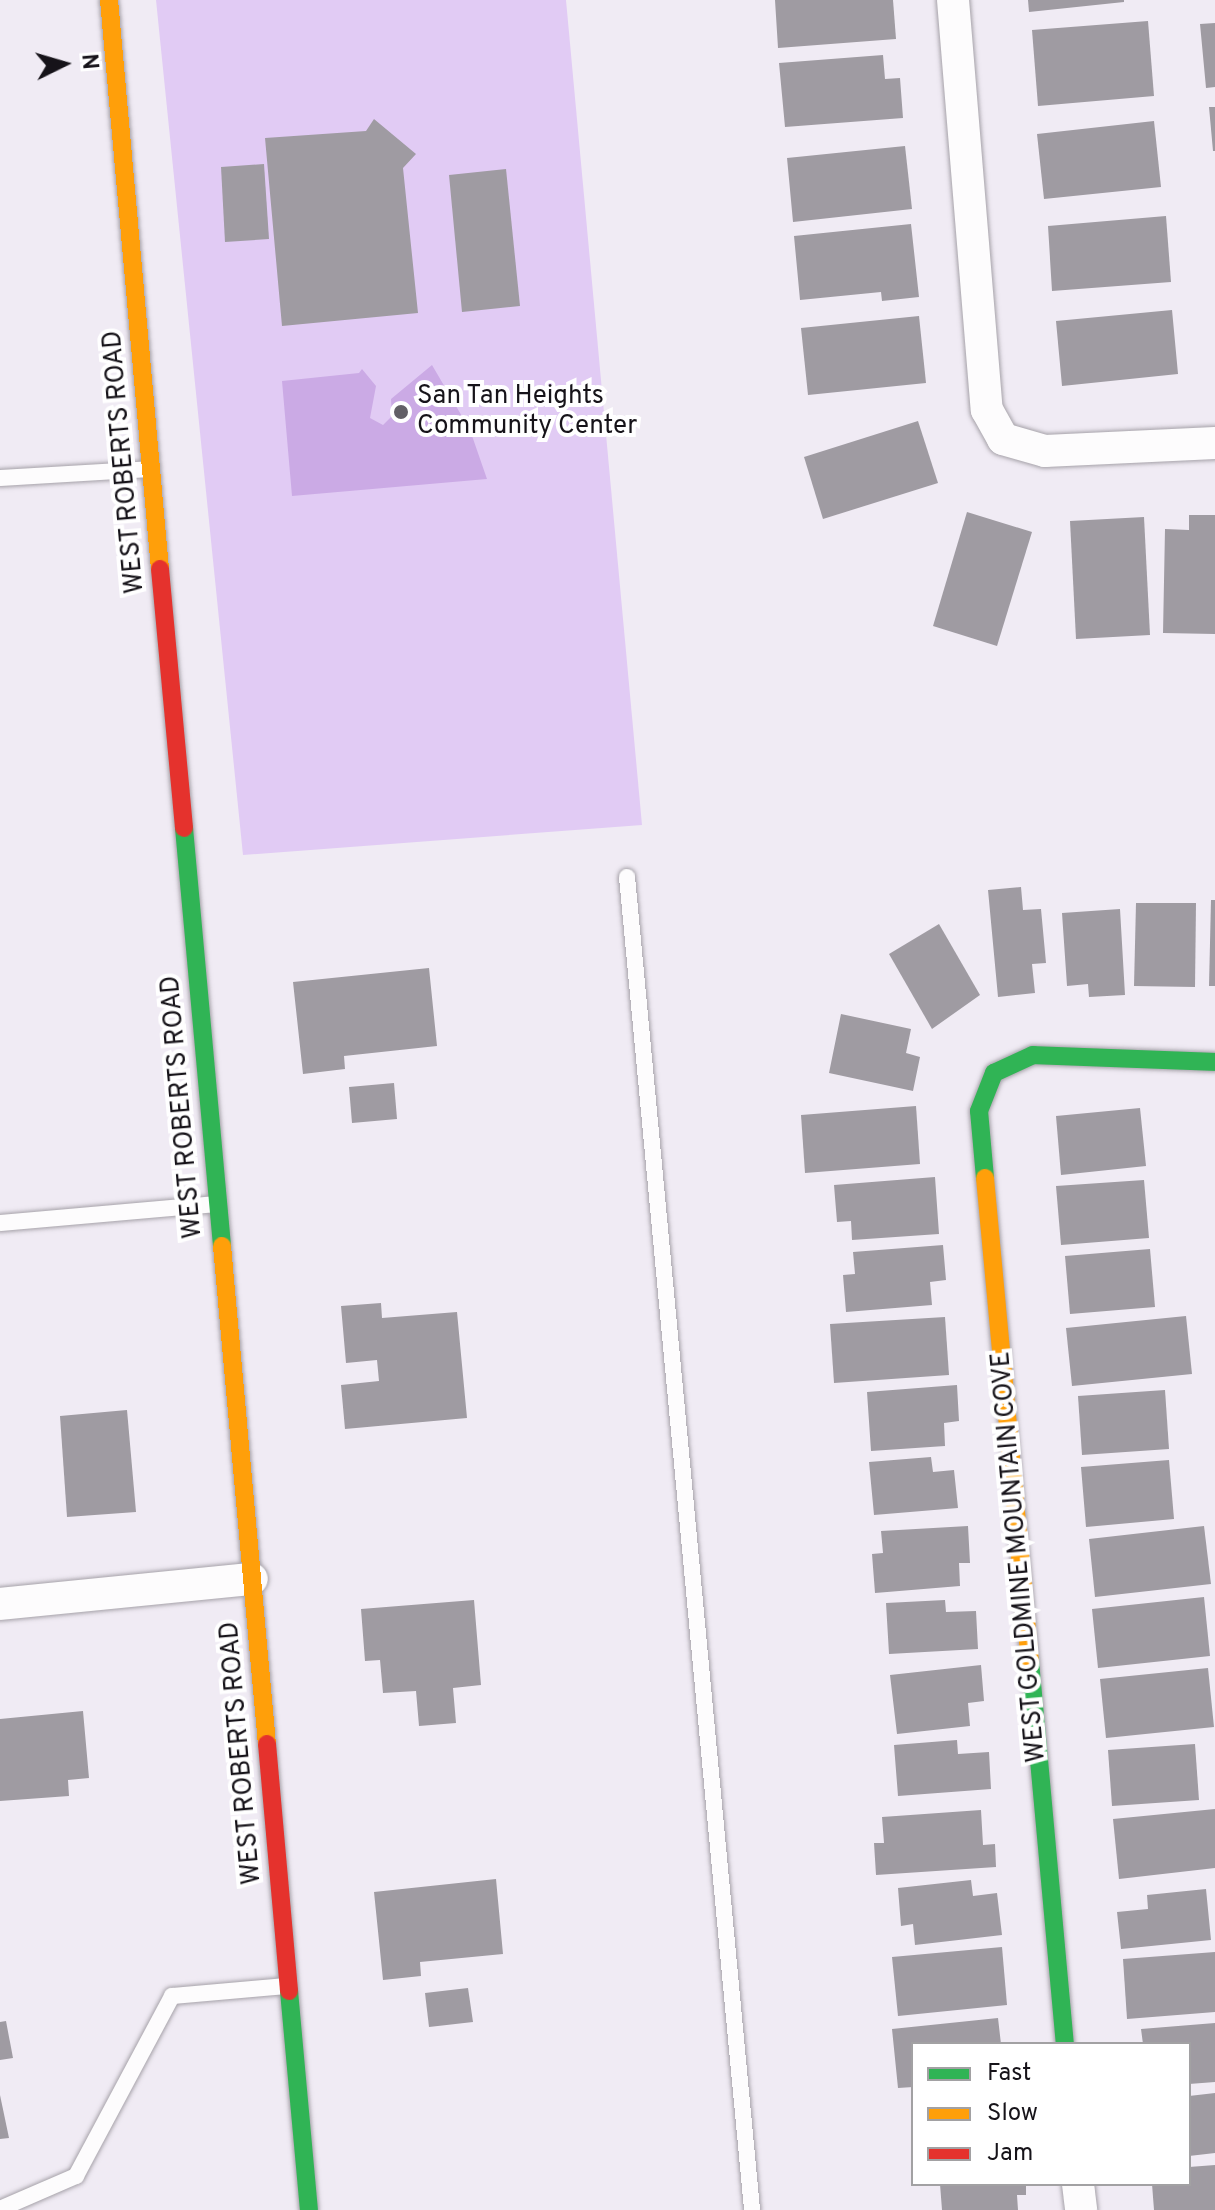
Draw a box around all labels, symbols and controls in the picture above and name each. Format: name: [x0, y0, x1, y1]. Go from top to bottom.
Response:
north arrow: [24, 24, 104, 104]
text: N: [74, 53, 103, 71]
street label: WEST ROBERTS ROAD: [98, 329, 152, 595]
place label: San Tan Heights Community Center: [417, 381, 637, 442]
marker: San Tan Heights Community Center: [392, 403, 410, 421]
street label: WEST ROBERTS ROAD: [156, 974, 210, 1240]
street label: WEST GOLDMINE MOUNTAIN COVE: [986, 1350, 1054, 1764]
street label: WEST ROBERTS ROAD: [215, 1620, 269, 1886]
legend: [911, 2042, 1191, 2186]
text: Fast: [987, 2059, 1031, 2089]
text: Slow: [987, 2099, 1038, 2129]
text: Jam: [987, 2139, 1033, 2169]

